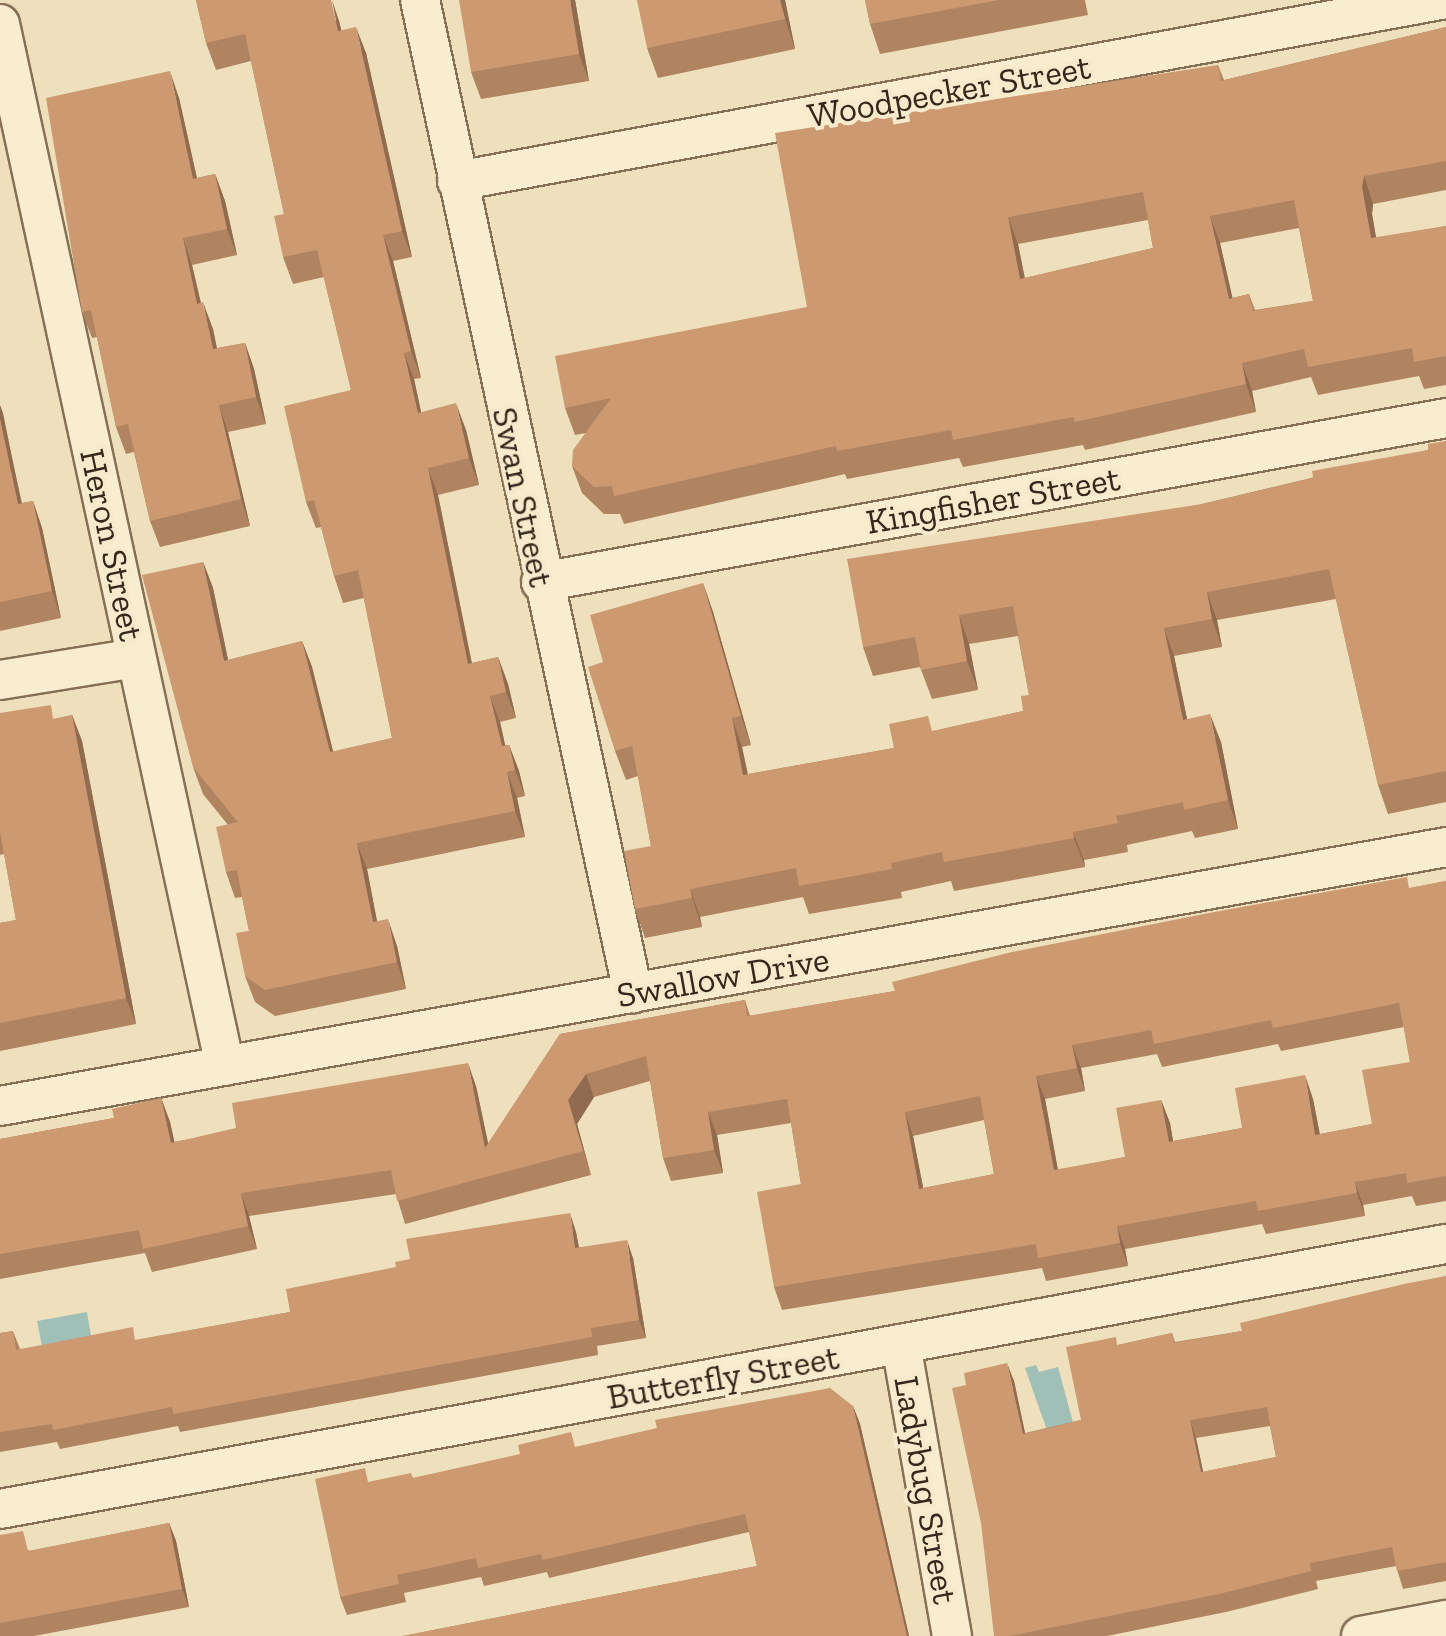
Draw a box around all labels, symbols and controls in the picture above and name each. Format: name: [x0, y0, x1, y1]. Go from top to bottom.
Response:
street label: Woodpecker Street: [804, 45, 1094, 137]
street label: Swan Street: [483, 403, 563, 591]
street label: Heron Street: [71, 445, 153, 645]
street label: Kingfisher Street: [862, 457, 1124, 543]
street label: Swallow Drive: [613, 938, 833, 1016]
street label: Butterfly Street: [603, 1336, 843, 1418]
street label: Ladybug Street: [885, 1373, 967, 1607]

